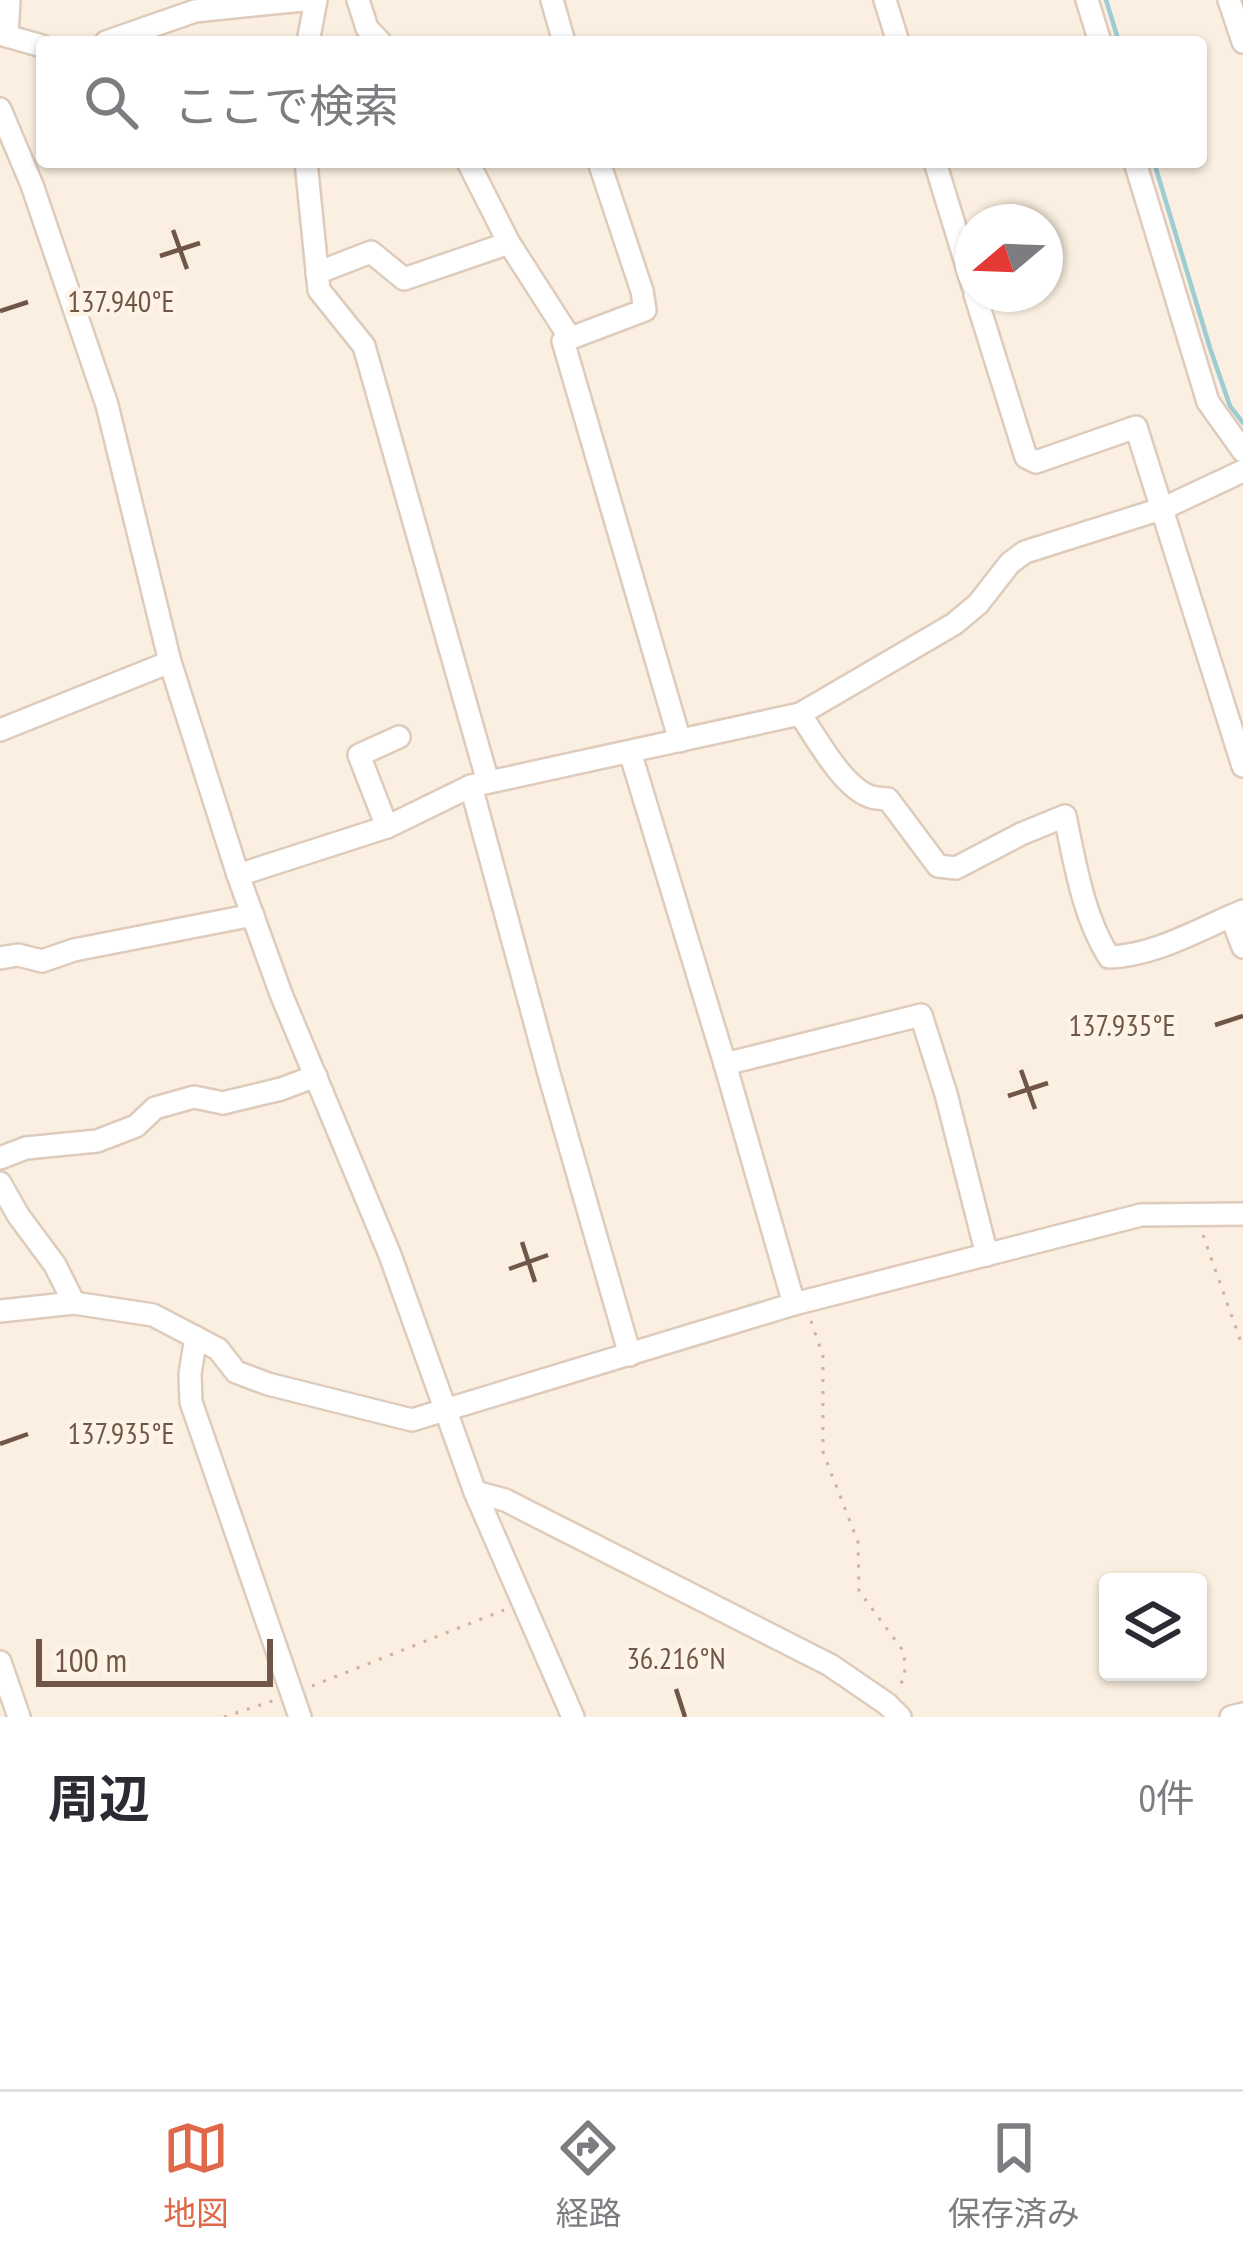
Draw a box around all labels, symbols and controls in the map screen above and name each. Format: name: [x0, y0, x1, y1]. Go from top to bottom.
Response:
search box: [36, 36, 1207, 168]
icon: search: [78, 69, 144, 135]
text: ここで検索: [174, 76, 399, 134]
north arrow: [955, 204, 1063, 312]
text: 137.940°E: [68, 281, 174, 320]
text: 137.935°E: [1069, 1005, 1175, 1044]
text: 137.935°E: [68, 1413, 174, 1452]
map controls: [1099, 1573, 1207, 1681]
button: layers: [1099, 1573, 1207, 1681]
scale bar: [36, 1633, 273, 1686]
text: 100 m: [54, 1638, 127, 1681]
text: 36.216°N: [626, 1638, 726, 1677]
text: 周辺: [48, 1765, 150, 1831]
text: 0件: [1138, 1772, 1195, 1823]
tab: 地図: [163, 2115, 229, 2235]
tab: 経路: [555, 2115, 621, 2235]
tab: 保存済み: [948, 2115, 1080, 2235]

